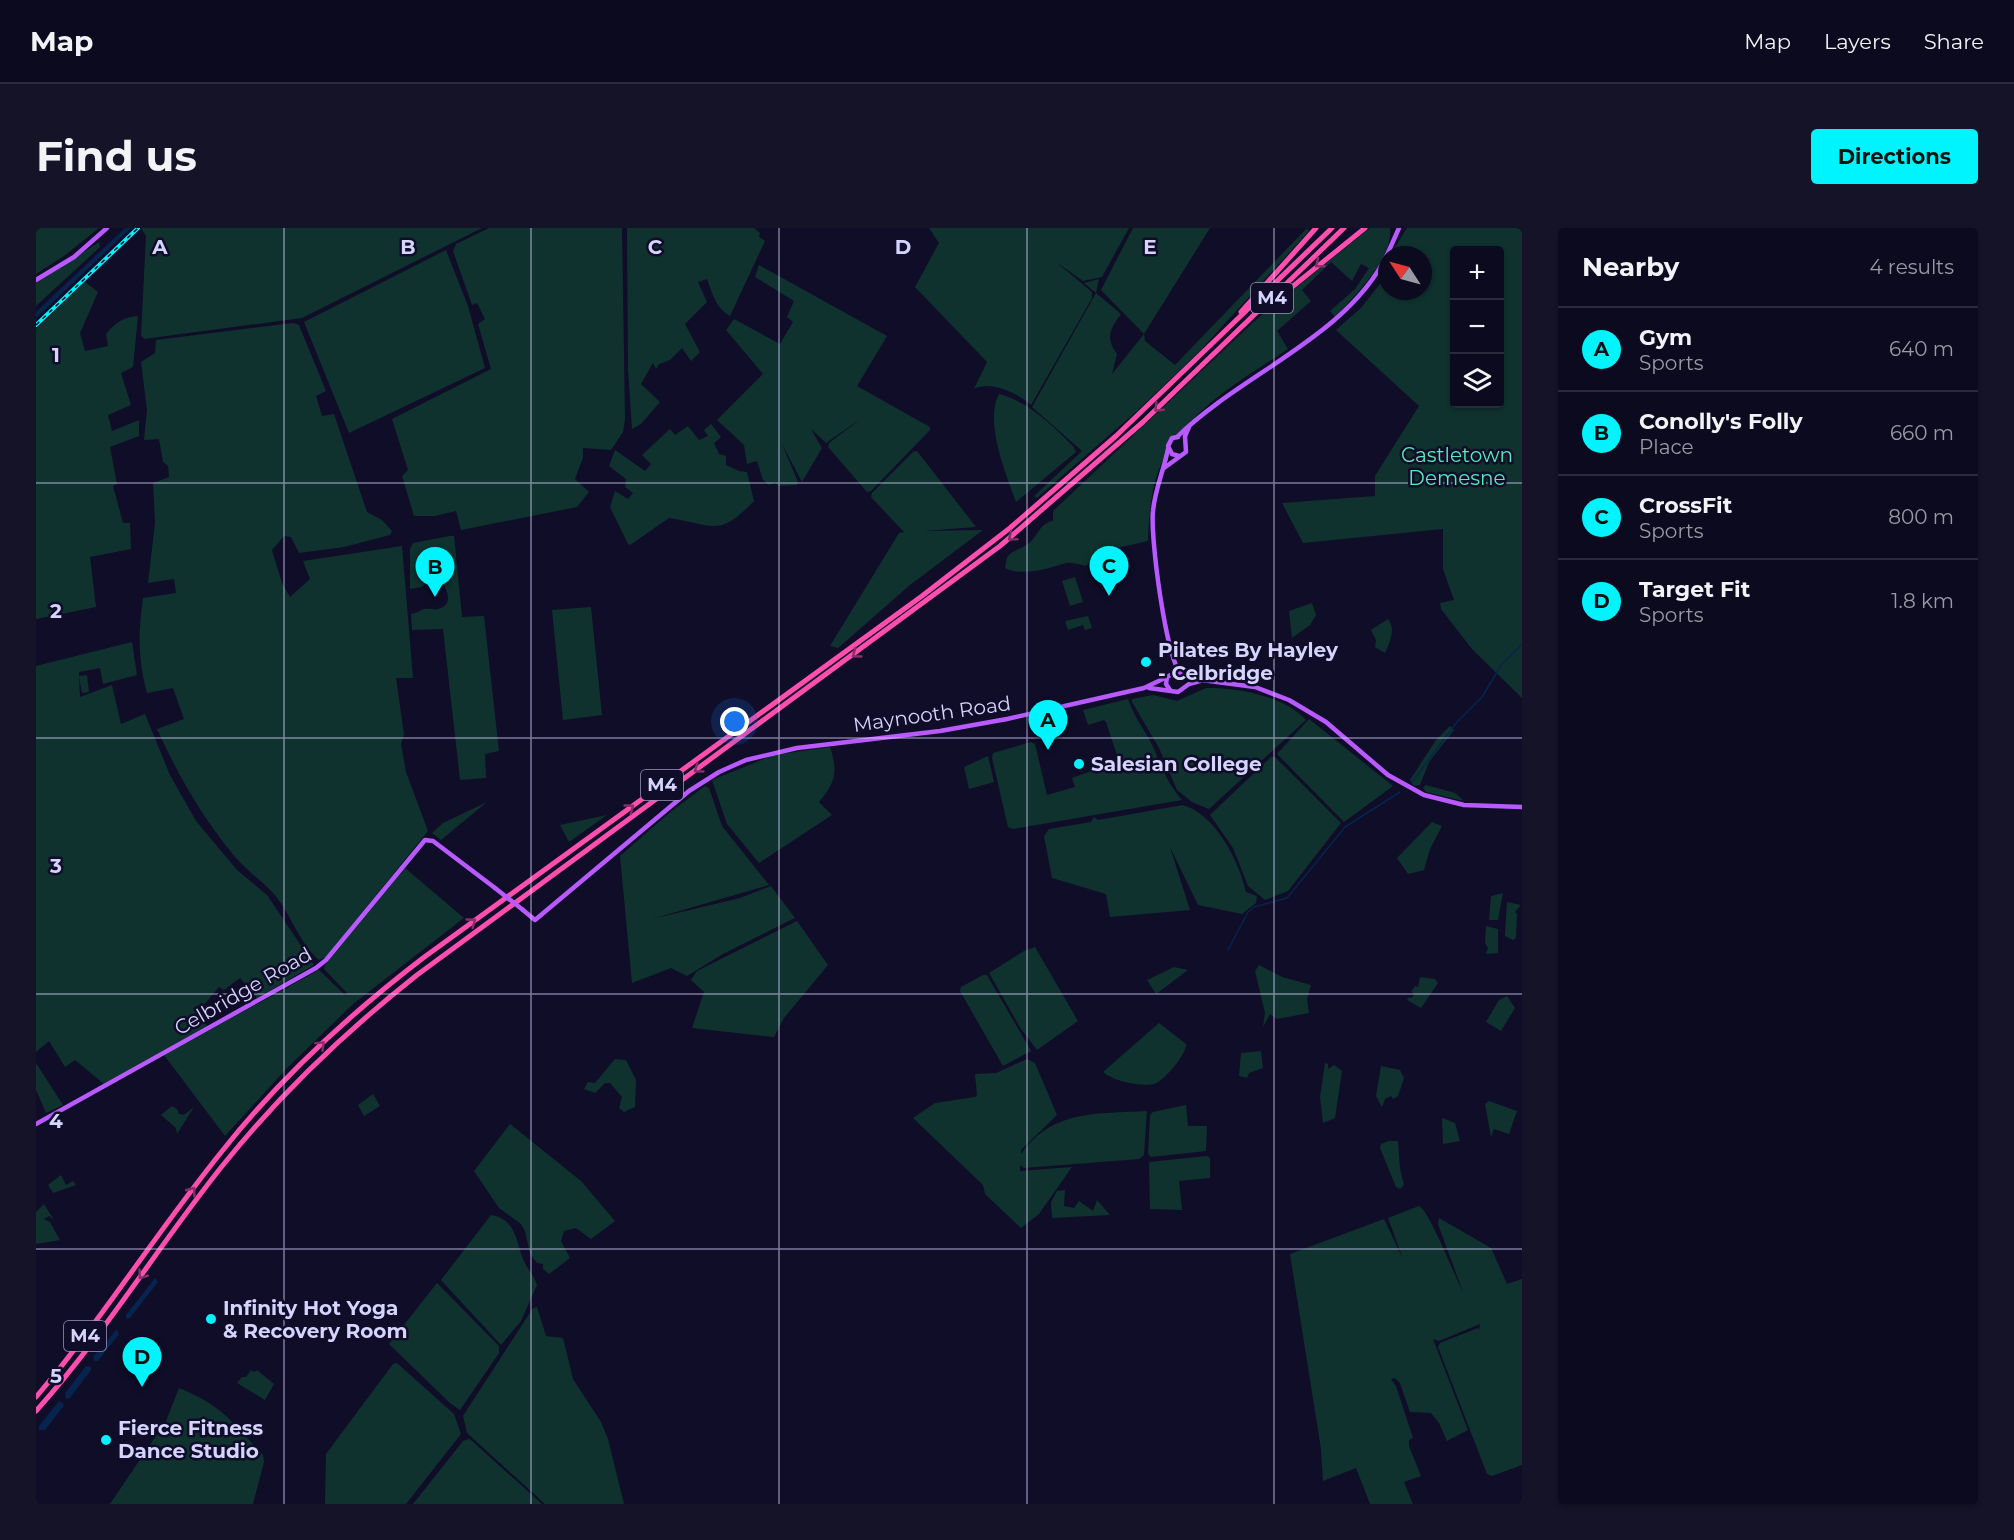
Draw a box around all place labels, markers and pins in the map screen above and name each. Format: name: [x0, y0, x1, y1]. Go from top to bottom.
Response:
pin: C: [1090, 546, 1128, 596]
pin: B: [416, 548, 454, 597]
place label: Pilates By Hayley - Celbridge: [1158, 638, 1339, 685]
marker: Pilates By Hayley - Celbridge: [1139, 655, 1153, 669]
pin: A: [1028, 700, 1068, 750]
place label: Salesian College: [1091, 752, 1262, 776]
marker: Salesian College: [1072, 757, 1086, 771]
place label: Infinity Hot Yoga & Recovery Room: [223, 1296, 407, 1343]
marker: Infinity Hot Yoga & Recovery Room: [204, 1312, 218, 1326]
pin: D: [122, 1338, 162, 1387]
place label: Fierce Fitness Dance Studio: [118, 1416, 263, 1463]
marker: Fierce Fitness Dance Studio: [99, 1433, 113, 1447]

